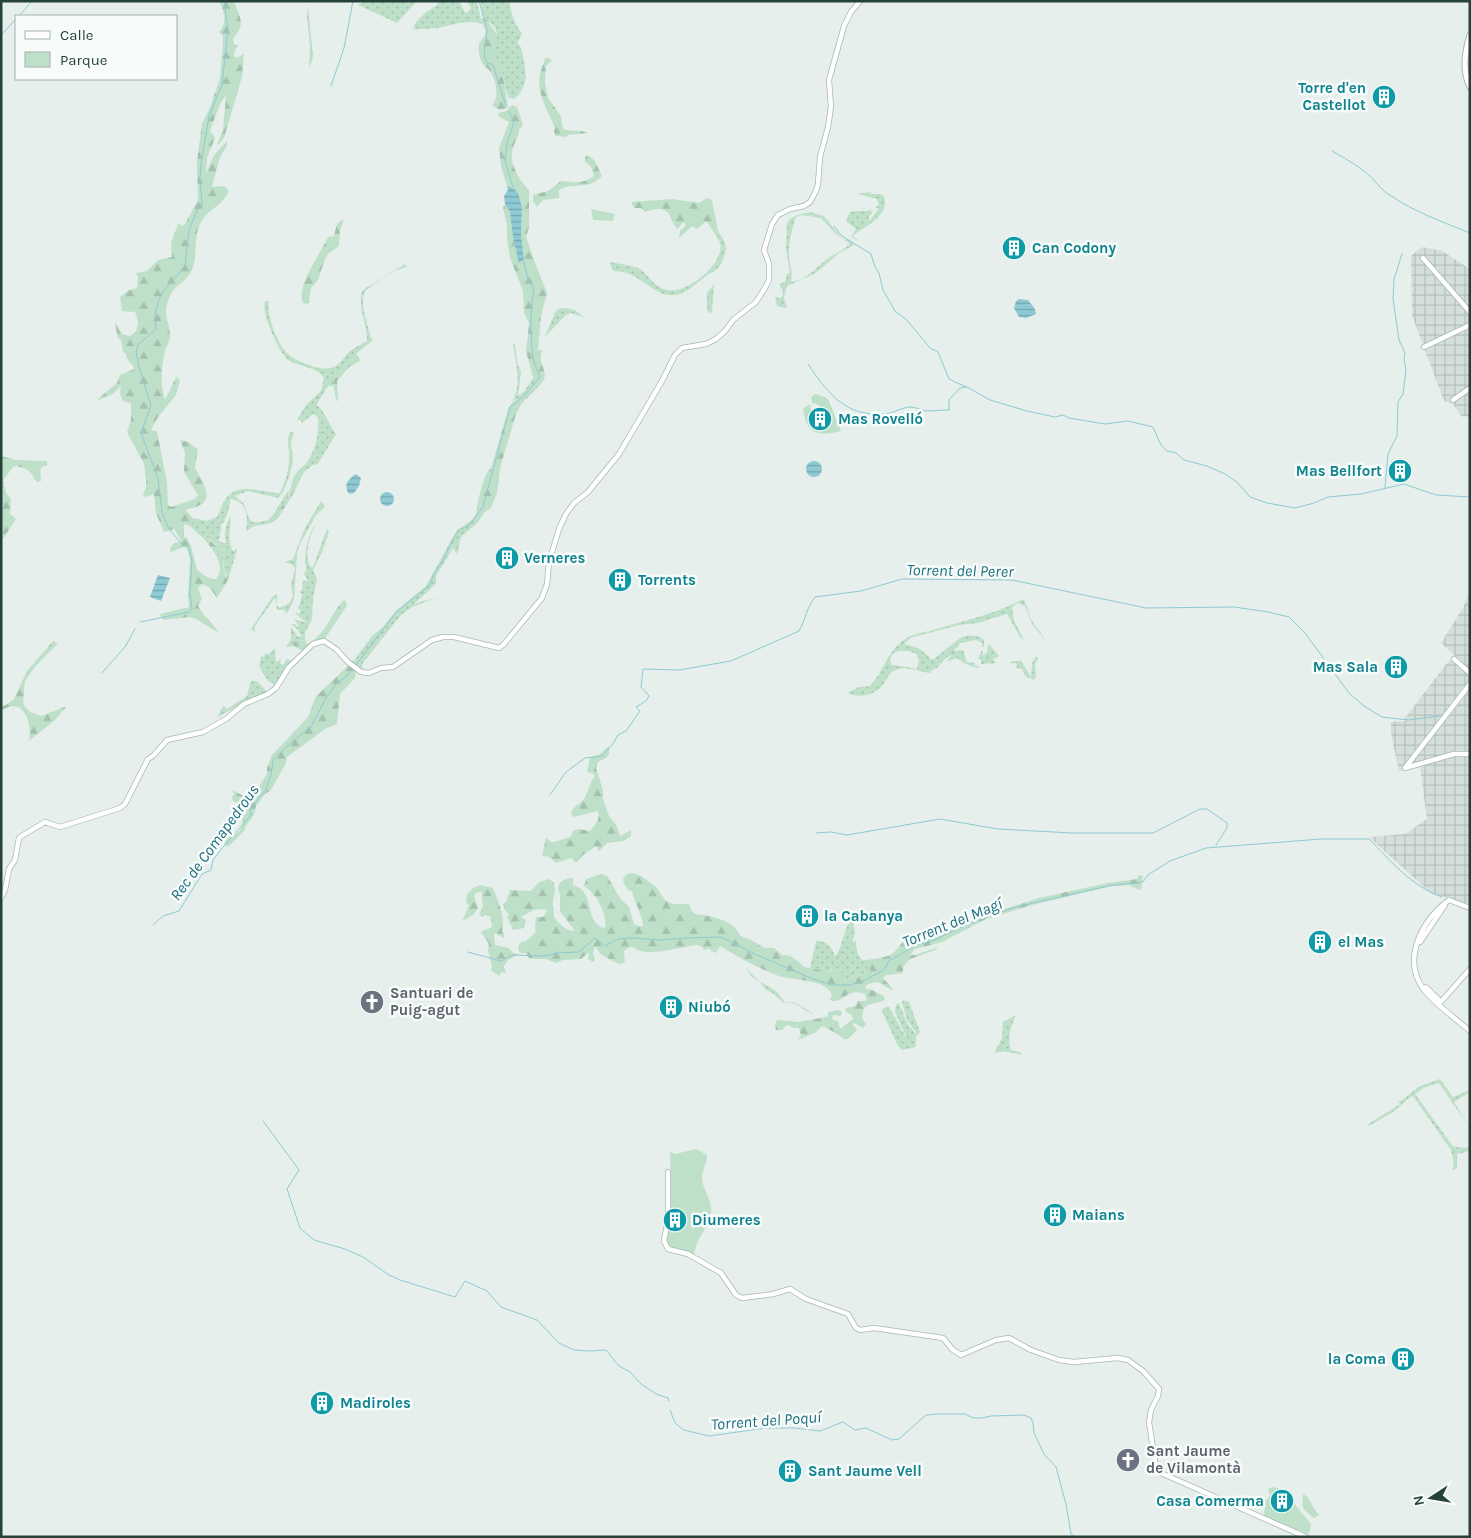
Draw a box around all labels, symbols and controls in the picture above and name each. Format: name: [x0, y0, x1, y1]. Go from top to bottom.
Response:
legend: [15, 15, 178, 80]
text: Calle: [60, 26, 94, 44]
text: Parque: [60, 51, 108, 69]
place label: Torre d'en Castellot: [1298, 79, 1366, 114]
building icon: Torre d'en Castellot: [1371, 84, 1397, 110]
building icon: Can Codony: [1001, 235, 1027, 261]
place label: Can Codony: [1032, 239, 1116, 257]
building icon: Mas Rovelló: [807, 406, 833, 432]
place label: Mas Rovelló: [838, 410, 923, 428]
building icon: Mas Bellfort: [1387, 458, 1413, 484]
place label: Mas Bellfort: [1296, 462, 1382, 480]
building icon: Verneres: [494, 545, 520, 571]
place label: Verneres: [524, 549, 585, 567]
water label: Torrent del Perer: [906, 560, 1014, 581]
building icon: Torrents: [607, 567, 633, 593]
place label: Torrents: [638, 571, 696, 589]
building icon: Mas Sala: [1383, 654, 1409, 680]
place label: Mas Sala: [1313, 658, 1378, 676]
water label: Rec de Comapedrous: [166, 780, 263, 904]
water label: Torrent del Magí: [900, 893, 1006, 951]
building icon: la Cabanya: [794, 903, 820, 929]
place label: la Cabanya: [824, 907, 903, 925]
building icon: el Mas: [1307, 929, 1333, 955]
place label: el Mas: [1338, 933, 1384, 951]
place label: Santuari de Puig-agut: [390, 984, 474, 1019]
church icon: Santuari de Puig-agut: [359, 989, 385, 1015]
building icon: Niubó: [658, 994, 684, 1020]
place label: Niubó: [688, 998, 731, 1016]
building icon: Maians: [1042, 1202, 1068, 1228]
place label: Maians: [1072, 1206, 1125, 1224]
building icon: Diumeres: [662, 1207, 688, 1233]
place label: Diumeres: [692, 1211, 761, 1229]
building icon: la Coma: [1390, 1346, 1416, 1372]
place label: la Coma: [1328, 1350, 1386, 1368]
building icon: Madiroles: [309, 1390, 335, 1416]
place label: Madiroles: [340, 1394, 411, 1412]
water label: Torrent del Poquí: [710, 1407, 824, 1434]
place label: Sant Jaume de Vilamontà: [1146, 1442, 1241, 1477]
church icon: Sant Jaume de Vilamontà: [1115, 1447, 1141, 1473]
building icon: Sant Jaume Vell: [777, 1458, 803, 1484]
place label: Sant Jaume Vell: [808, 1462, 922, 1480]
north arrow: [1406, 1473, 1456, 1523]
building icon: Casa Comerma: [1269, 1488, 1295, 1514]
place label: Casa Comerma: [1156, 1492, 1264, 1510]
text: N: [1409, 1494, 1428, 1507]

